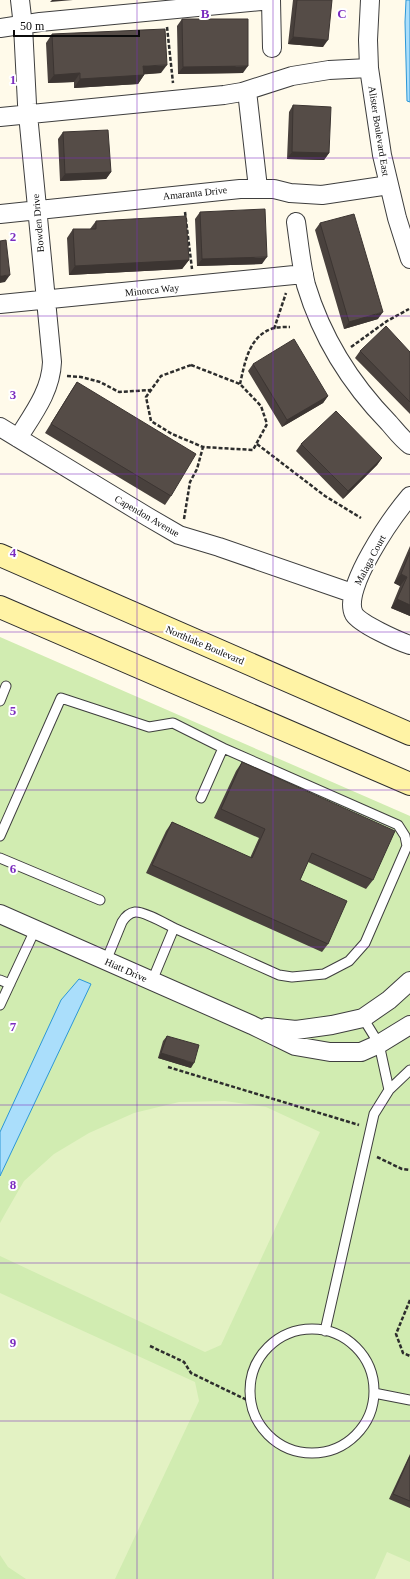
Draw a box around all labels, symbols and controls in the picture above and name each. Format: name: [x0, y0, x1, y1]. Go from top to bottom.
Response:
text: B: [201, 6, 210, 21]
text: C: [337, 6, 347, 21]
scale bar: [14, 12, 139, 38]
text: 50 m: [20, 19, 45, 33]
text: 1: [10, 72, 16, 87]
street label: Alister Boulevard East: [366, 85, 392, 177]
street label: Amaranta Drive: [162, 184, 228, 202]
street label: Bowden Drive: [30, 193, 46, 253]
text: 2: [10, 229, 16, 244]
street label: Minorca Way: [124, 282, 180, 298]
text: 3: [10, 387, 17, 402]
street label: Capendon Avenue: [113, 493, 182, 539]
street label: Malaga Court: [352, 533, 388, 587]
text: 4: [10, 545, 17, 560]
street label: Northlake Boulevard: [164, 623, 246, 667]
text: 5: [10, 703, 17, 718]
text: 6: [10, 861, 17, 876]
street label: Hiatt Drive: [103, 956, 149, 984]
text: 7: [10, 1019, 17, 1034]
text: 8: [10, 1177, 17, 1192]
text: 9: [10, 1335, 17, 1350]

